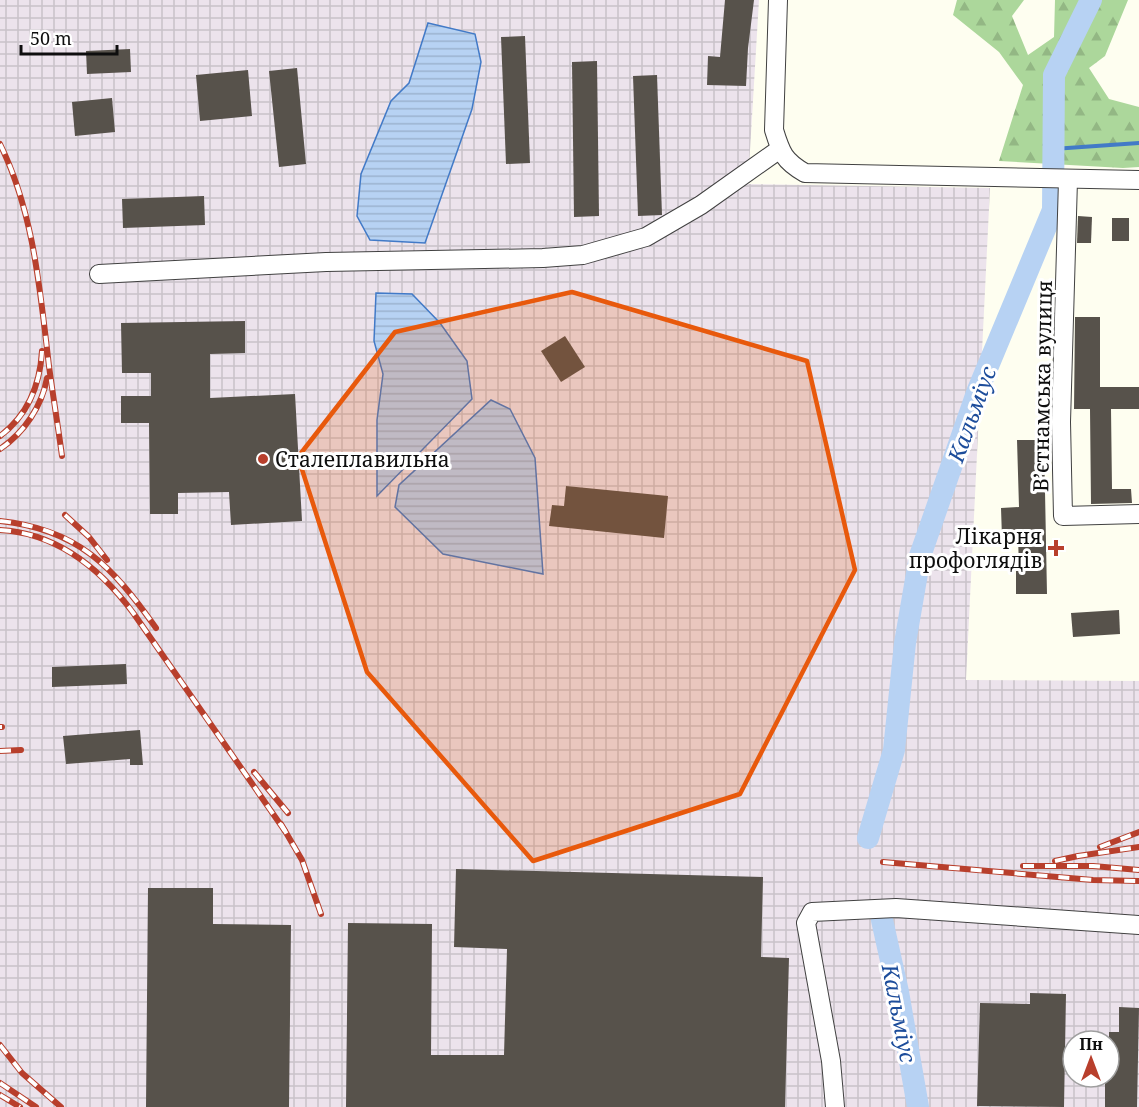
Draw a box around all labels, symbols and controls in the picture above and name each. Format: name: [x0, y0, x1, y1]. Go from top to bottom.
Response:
scale bar: [21, 18, 117, 56]
text: 50 m: [30, 26, 72, 50]
street label: В’єтнамська вулиця: [1026, 280, 1058, 492]
water label: Кальміус: [939, 362, 1002, 467]
place label: Сталеплавильна: [275, 445, 450, 473]
marker: Сталеплавильна: [256, 452, 270, 466]
place label: Лікарня профоглядів: [909, 522, 1042, 574]
marker: Лікарня профоглядів: [1047, 539, 1065, 557]
water label: Кальміус: [876, 960, 924, 1065]
north arrow: [1061, 1029, 1121, 1089]
text: Пн: [1079, 1033, 1103, 1055]

